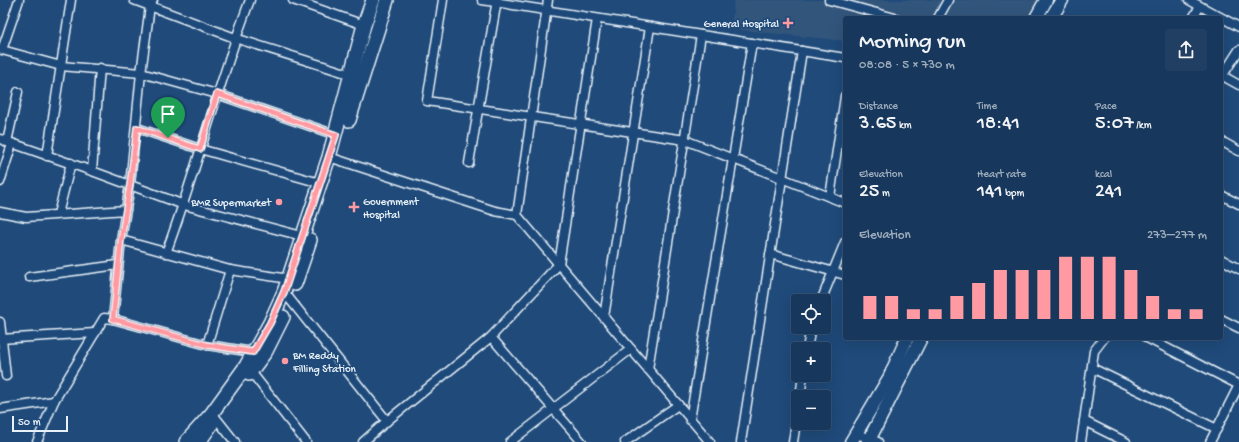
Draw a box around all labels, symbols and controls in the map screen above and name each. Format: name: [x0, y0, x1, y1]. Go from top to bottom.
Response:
marker: General Hospital: [782, 17, 794, 29]
place label: General Hospital: [704, 19, 780, 31]
button: share: [1165, 29, 1207, 71]
text: Morning run: [859, 30, 965, 56]
text: 08:08 · 5 × 730 m: [859, 58, 955, 73]
pin: [151, 97, 185, 138]
text: Distance: [859, 101, 898, 113]
text: Time: [977, 101, 997, 113]
text: Pace: [1095, 101, 1117, 113]
icon: arrive: [157, 103, 179, 125]
text: 3.65: [859, 113, 896, 136]
text: 18:41: [977, 113, 1020, 136]
text: 5:07: [1095, 113, 1134, 136]
text: km: [896, 120, 912, 132]
text: /km: [1134, 120, 1152, 132]
text: Elevation: [859, 169, 903, 181]
text: Heart rate: [977, 169, 1026, 181]
text: kcal: [1095, 169, 1112, 181]
text: 25: [859, 181, 879, 204]
text: 141: [977, 181, 1003, 204]
text: 241: [1095, 181, 1122, 204]
text: m: [879, 188, 890, 200]
text: bpm: [1003, 188, 1024, 200]
marker: BMR Supermarket: [274, 197, 284, 207]
place label: Government Hospital: [363, 197, 420, 222]
place label: BMR Supermarket: [190, 198, 272, 210]
marker: Government Hospital: [348, 201, 360, 213]
text: Elevation: [859, 228, 911, 243]
text: 273–277 m: [1147, 228, 1207, 243]
map controls: [791, 294, 831, 430]
button: locate: [791, 294, 831, 334]
button: +: [791, 342, 831, 382]
place label: BM Reddy Filling Station: [292, 351, 357, 376]
marker: BM Reddy Filling Station: [280, 356, 290, 366]
button: −: [791, 390, 831, 430]
scale bar: [12, 414, 68, 433]
text: 50 m: [18, 417, 40, 429]

